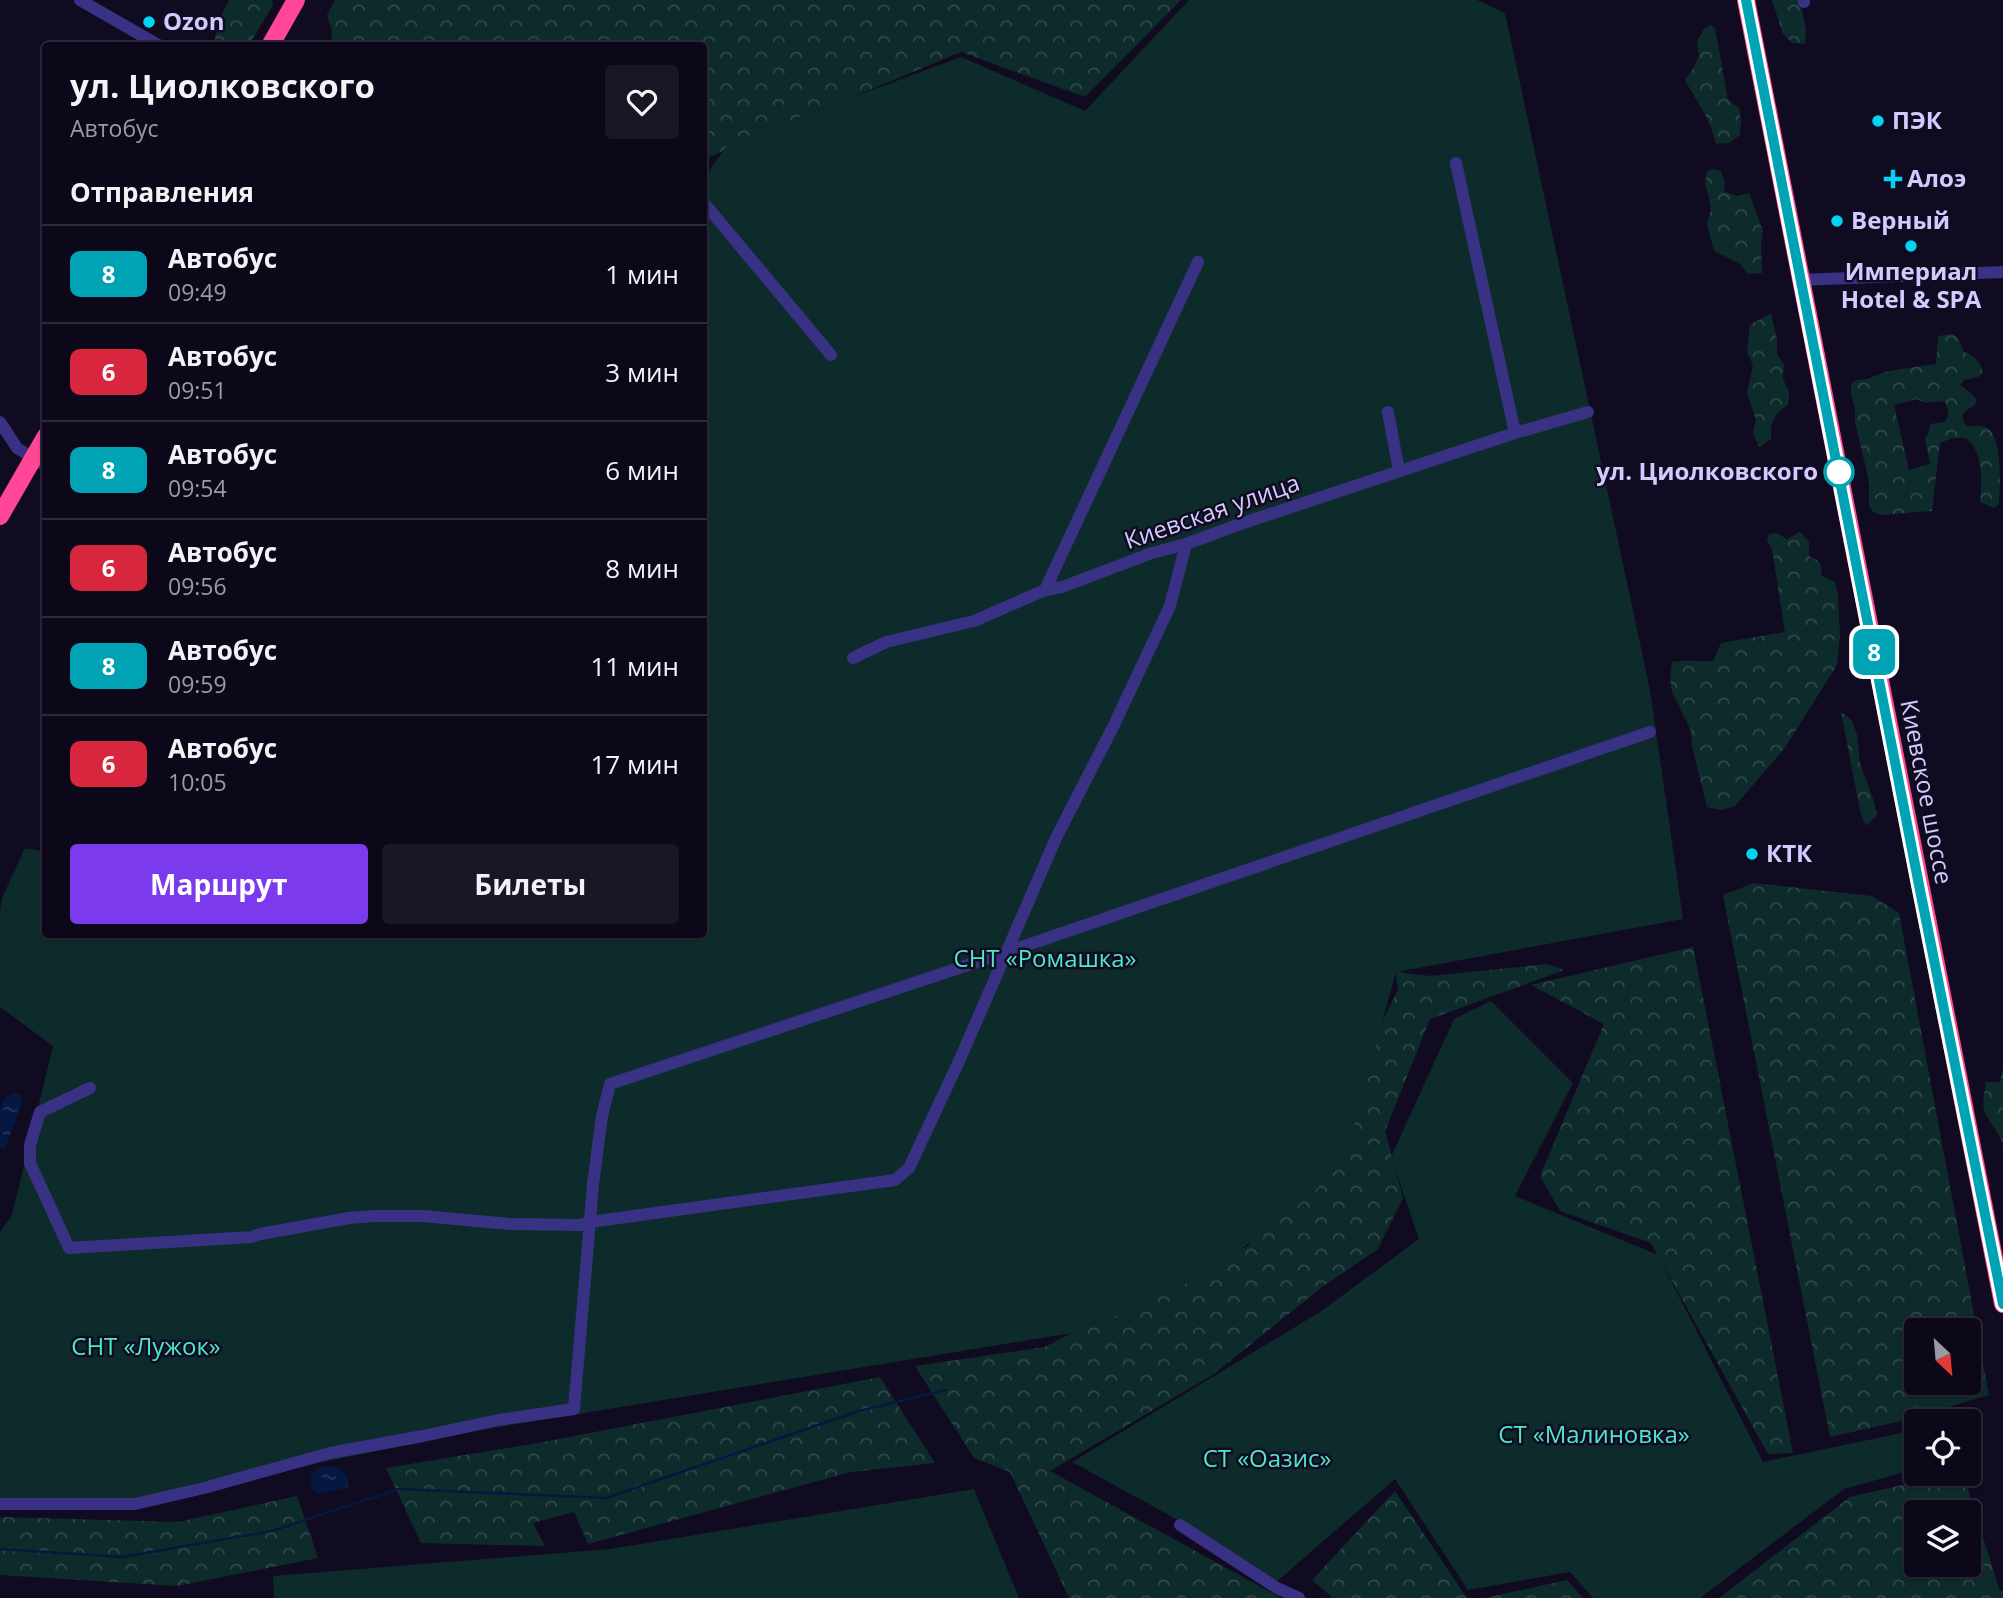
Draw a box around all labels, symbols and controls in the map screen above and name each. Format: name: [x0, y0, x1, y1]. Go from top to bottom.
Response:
place label: Ozon: [163, 4, 224, 37]
marker: Ozon: [141, 14, 157, 30]
text: ул. Циолковского: [70, 63, 375, 108]
button: heart: [605, 65, 679, 139]
place label: ПЭК: [1892, 103, 1943, 136]
text: Автобус: [70, 112, 159, 144]
marker: ПЭК: [1870, 113, 1886, 129]
place label: Алоэ: [1907, 161, 1966, 194]
marker: Алоэ: [1885, 171, 1901, 187]
text: Отправления: [70, 174, 254, 210]
place label: Верный: [1851, 203, 1950, 236]
marker: Верный: [1829, 213, 1845, 229]
marker: Империал Hotel & SPA: [1903, 238, 1919, 254]
text: Автобус: [168, 240, 277, 276]
place label: Империал Hotel & SPA: [1841, 254, 1982, 315]
text: 1 мин: [605, 256, 679, 292]
text: 8: [102, 257, 115, 290]
text: 09:49: [168, 276, 227, 308]
text: Автобус: [168, 338, 277, 374]
text: 3 мин: [605, 354, 679, 390]
text: 6: [102, 355, 115, 388]
text: 09:51: [168, 374, 227, 406]
text: Автобус: [168, 436, 277, 472]
text: 6 мин: [605, 452, 679, 488]
text: 8: [102, 453, 115, 486]
place label: ул. Циолковского: [1596, 454, 1818, 487]
marker: ул. Циолковского: [1824, 457, 1854, 487]
street label: Киевская улица: [1119, 465, 1304, 556]
text: 09:54: [168, 472, 227, 504]
text: Автобус: [168, 534, 277, 570]
text: 8 мин: [605, 550, 679, 586]
text: 6: [102, 551, 115, 584]
text: 09:56: [168, 570, 227, 602]
line badge: 8: [1851, 629, 1897, 675]
text: Автобус: [168, 632, 277, 668]
text: 8: [1867, 635, 1881, 668]
text: 11 мин: [590, 648, 679, 684]
text: 8: [102, 649, 115, 682]
text: 09:59: [168, 668, 227, 700]
street label: Киевское шоссе: [1893, 697, 1962, 887]
text: Автобус: [168, 730, 277, 766]
text: 17 мин: [590, 746, 679, 782]
text: 6: [102, 747, 115, 780]
text: 10:05: [168, 766, 227, 798]
place label: КТК: [1766, 836, 1813, 869]
button: Маршрут: [70, 844, 368, 924]
button: Билеты: [382, 844, 679, 924]
marker: КТК: [1744, 846, 1760, 862]
park label: СНТ «Ромашка»: [954, 941, 1136, 974]
north arrow: [1904, 1318, 1981, 1395]
map controls: [1904, 1318, 1981, 1577]
park label: СНТ «Лужок»: [71, 1329, 221, 1362]
button: locate: [1904, 1409, 1981, 1486]
park label: СТ «Малиновка»: [1498, 1417, 1690, 1450]
park label: СТ «Оазис»: [1203, 1441, 1331, 1474]
button: layers: [1904, 1500, 1981, 1577]

